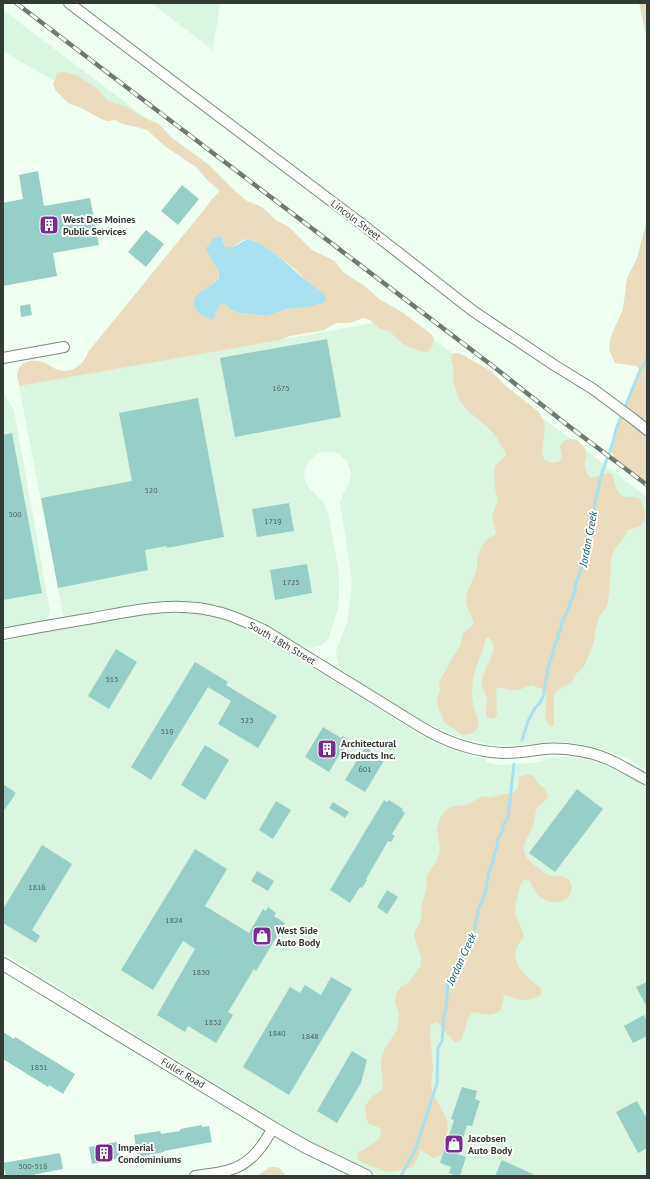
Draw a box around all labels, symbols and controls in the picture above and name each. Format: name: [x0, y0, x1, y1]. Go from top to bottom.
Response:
street label: Lincoln Street: [328, 197, 384, 243]
place label: West Des Moines Public Services: [63, 213, 136, 238]
building icon: West Des Moines Public Services: [38, 214, 60, 236]
house number: 1675: [272, 383, 290, 393]
house number: 520: [144, 485, 158, 495]
house number: 500: [8, 509, 22, 519]
water label: Jordan Creek: [576, 509, 600, 569]
house number: 1719: [264, 516, 282, 526]
house number: 1725: [282, 577, 300, 587]
street label: South 18th Street: [246, 618, 318, 668]
house number: 515: [105, 674, 119, 684]
house number: 523: [240, 715, 254, 725]
house number: 519: [160, 726, 174, 736]
place label: Architectural Products Inc.: [341, 737, 396, 762]
building icon: Architectural Products Inc.: [316, 738, 338, 760]
house number: 601: [358, 764, 372, 774]
house number: 1816: [28, 882, 46, 892]
house number: 1824: [165, 915, 183, 925]
place label: West Side Auto Body: [276, 924, 320, 949]
shop icon: West Side Auto Body: [251, 925, 273, 947]
water label: Jordan Creek: [442, 930, 480, 988]
house number: 1830: [192, 967, 210, 977]
house number: 1832: [204, 1017, 222, 1027]
house number: 1840: [268, 1028, 286, 1038]
house number: 1848: [301, 1031, 319, 1041]
street label: Fuller Road: [159, 1055, 207, 1091]
house number: 1831: [30, 1062, 48, 1072]
place label: Jacobsen Auto Body: [467, 1132, 512, 1157]
shop icon: Jacobsen Auto Body: [443, 1133, 465, 1155]
place label: Imperial Condominiums: [118, 1141, 181, 1166]
building icon: Imperial Condominiums: [93, 1142, 115, 1164]
house number: 500-516: [18, 1161, 48, 1171]

